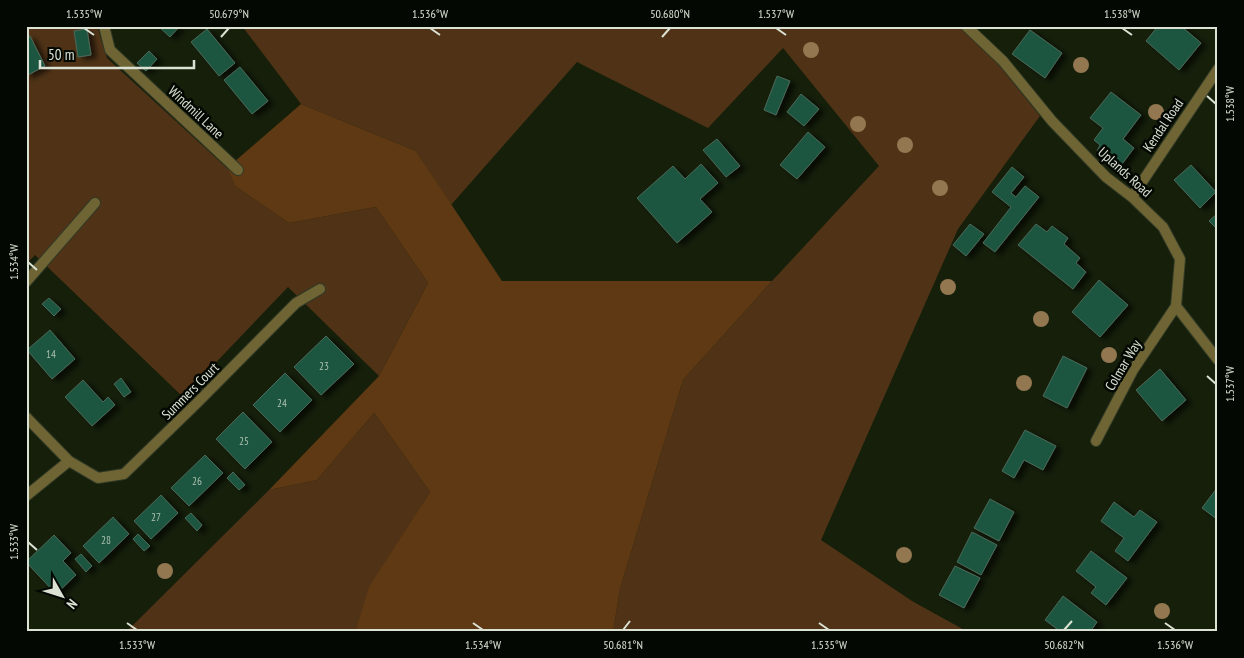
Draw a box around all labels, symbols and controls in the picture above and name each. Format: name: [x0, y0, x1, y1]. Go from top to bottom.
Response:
text: 1.535°W: [66, 6, 102, 21]
text: 50.679°N: [209, 6, 249, 21]
text: 1.536°W: [412, 6, 448, 21]
text: 50.680°N: [650, 6, 690, 21]
text: 1.537°W: [758, 6, 794, 21]
text: 1.538°W: [1104, 6, 1140, 21]
scale bar: [40, 38, 194, 70]
text: 50 m: [48, 45, 74, 64]
street label: Windmill Lane: [164, 82, 228, 142]
text: 1.538°W: [1222, 86, 1237, 122]
street label: Kendal Road: [1139, 95, 1187, 155]
street label: Uplands Road: [1094, 143, 1156, 201]
text: 1.534°W: [6, 244, 21, 280]
street label: Colmar Way: [1101, 336, 1146, 394]
house number: 14: [46, 347, 56, 361]
street label: Summers Court: [158, 358, 223, 423]
house number: 23: [319, 359, 329, 373]
text: 1.537°W: [1222, 366, 1237, 402]
house number: 24: [277, 396, 287, 410]
house number: 25: [239, 434, 249, 448]
house number: 26: [192, 474, 202, 488]
house number: 27: [151, 510, 161, 524]
text: 1.533°W: [6, 524, 21, 560]
house number: 28: [101, 533, 111, 547]
north arrow: [38, 570, 88, 620]
text: N: [63, 596, 81, 613]
text: 1.533°W: [119, 637, 155, 652]
text: 1.534°W: [465, 637, 501, 652]
text: 50.681°N: [603, 637, 643, 652]
text: 1.535°W: [811, 637, 847, 652]
text: 50.682°N: [1044, 637, 1084, 652]
text: 1.536°W: [1157, 637, 1193, 652]

